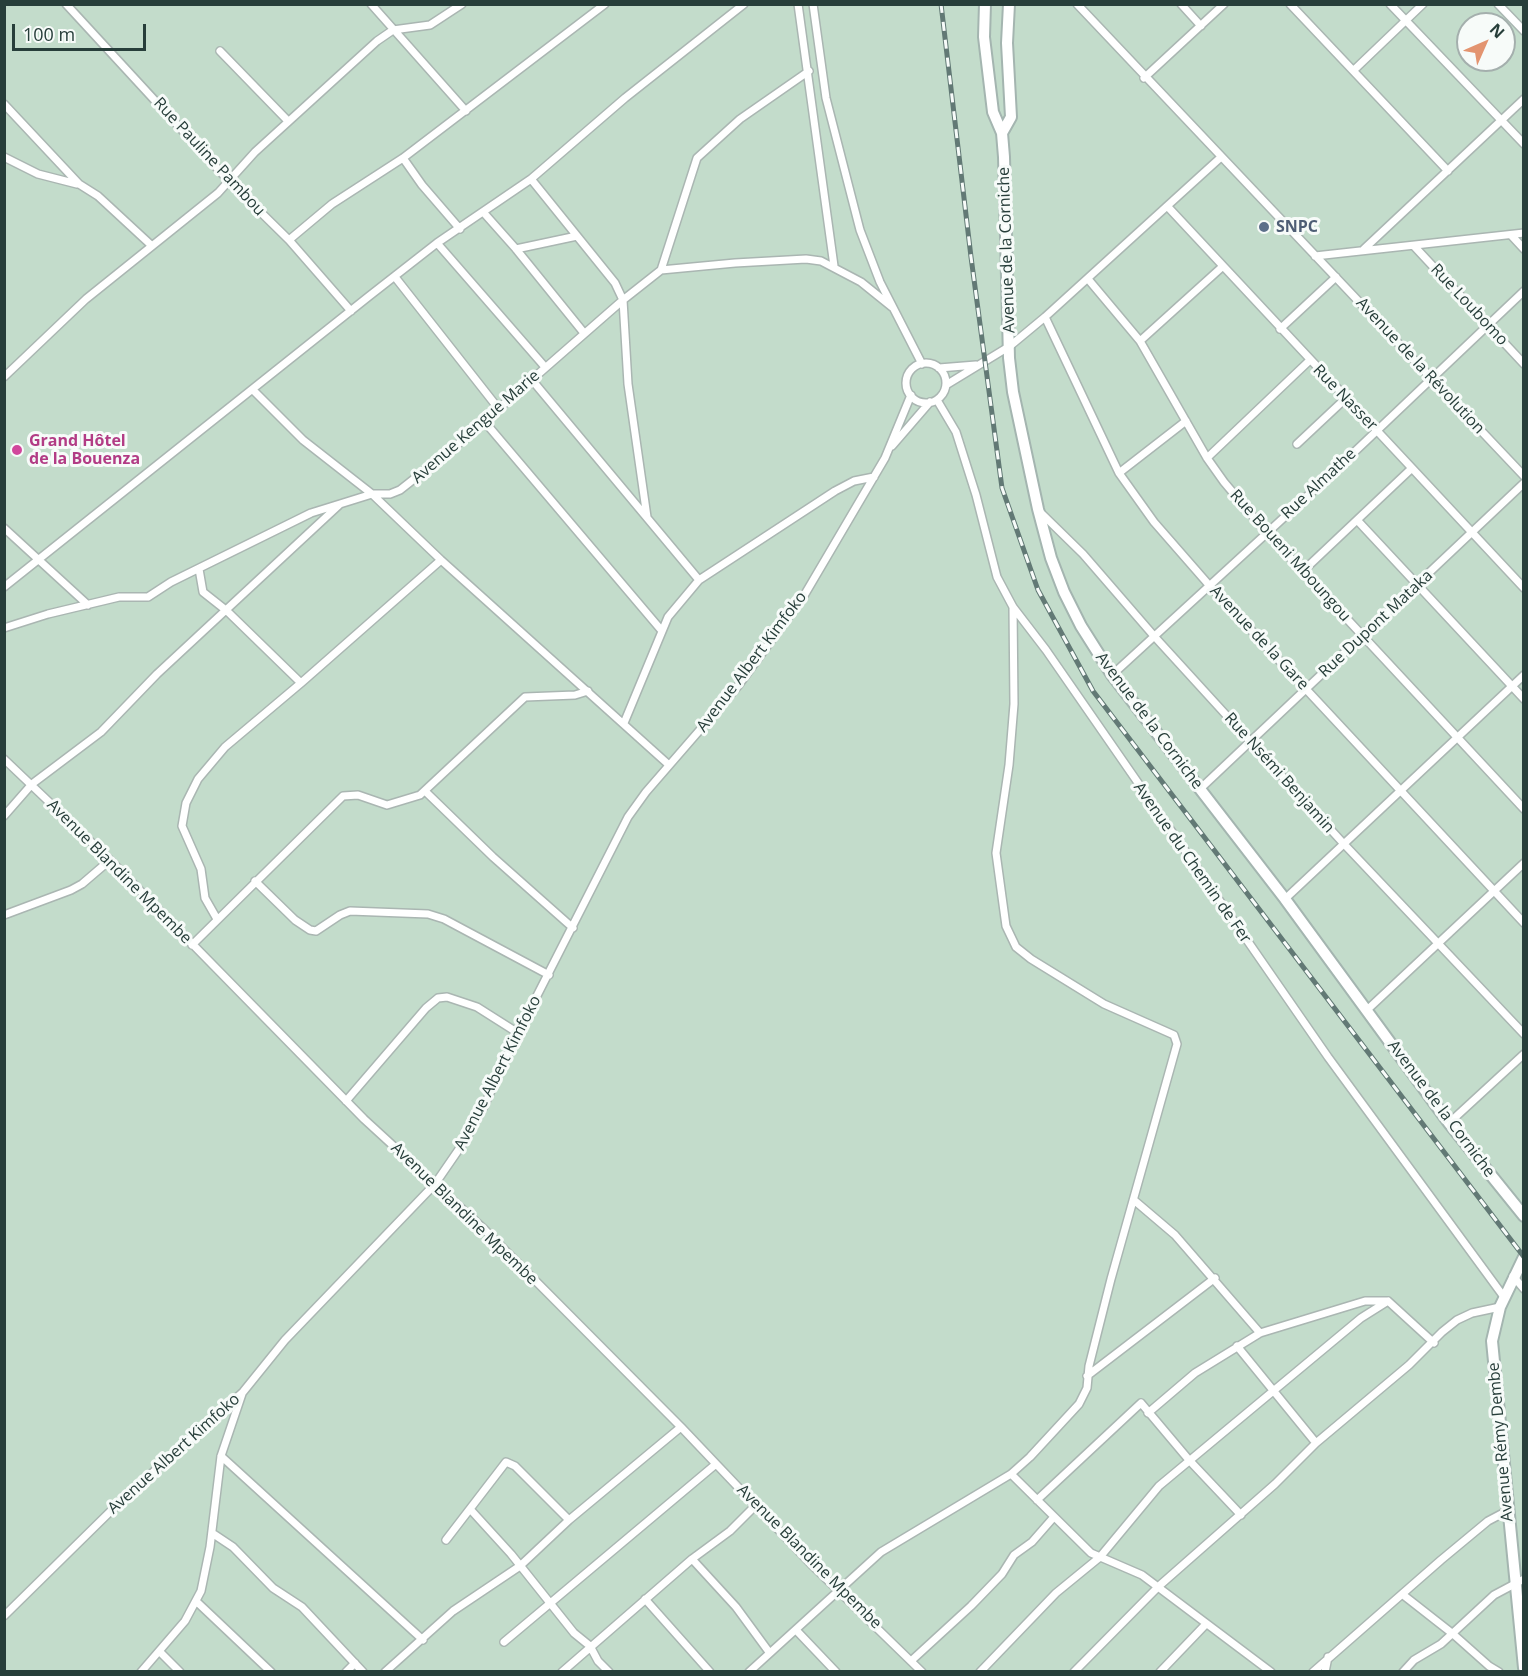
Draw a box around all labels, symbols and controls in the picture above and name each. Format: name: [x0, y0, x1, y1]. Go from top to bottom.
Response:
scale bar: [15, 12, 148, 50]
north arrow: [1456, 12, 1516, 72]
text: N: [1485, 18, 1510, 43]
text: 100 m: [23, 22, 75, 46]
street label: Rue Pauline Pambou: [149, 94, 269, 220]
street label: Avenue de la Corniche: [995, 167, 1019, 333]
place label: SNPC: [1276, 217, 1318, 237]
marker: SNPC: [1257, 220, 1271, 234]
street label: Rue Loubomo: [1426, 260, 1512, 350]
street label: Avenue de la Révolution: [1352, 294, 1488, 438]
street label: Rue Nasser: [1309, 361, 1381, 435]
street label: Avenue Kengue Marie: [408, 366, 544, 488]
place label: Grand Hôtel de la Bouenza: [29, 431, 140, 469]
marker: Grand Hôtel de la Bouenza: [10, 443, 24, 457]
street label: Rue Almathe: [1278, 445, 1360, 523]
street label: Rue Boueni Mboungou: [1226, 486, 1354, 626]
street label: Rue Dupont Mataka: [1315, 566, 1437, 682]
street label: Avenue de la Gare: [1206, 582, 1312, 694]
street label: Avenue Albert Kimfoko: [693, 588, 811, 736]
street label: Avenue de la Corniche: [1091, 649, 1207, 793]
street label: Rue Nsémi Benjamin: [1220, 709, 1338, 837]
street label: Avenue du Chemin de Fer: [1129, 779, 1255, 947]
street label: Avenue Blandine Mpembe: [43, 796, 195, 948]
street label: Avenue Albert Kimfoko: [451, 993, 545, 1153]
street label: Avenue de la Corniche: [1383, 1037, 1499, 1181]
street label: Avenue Blandine Mpembe: [387, 1139, 541, 1289]
street label: Avenue Rémy Dembe: [1484, 1362, 1518, 1522]
street label: Avenue Albert Kimfoko: [104, 1390, 244, 1518]
street label: Avenue Blandine Mpembe: [733, 1481, 885, 1633]

